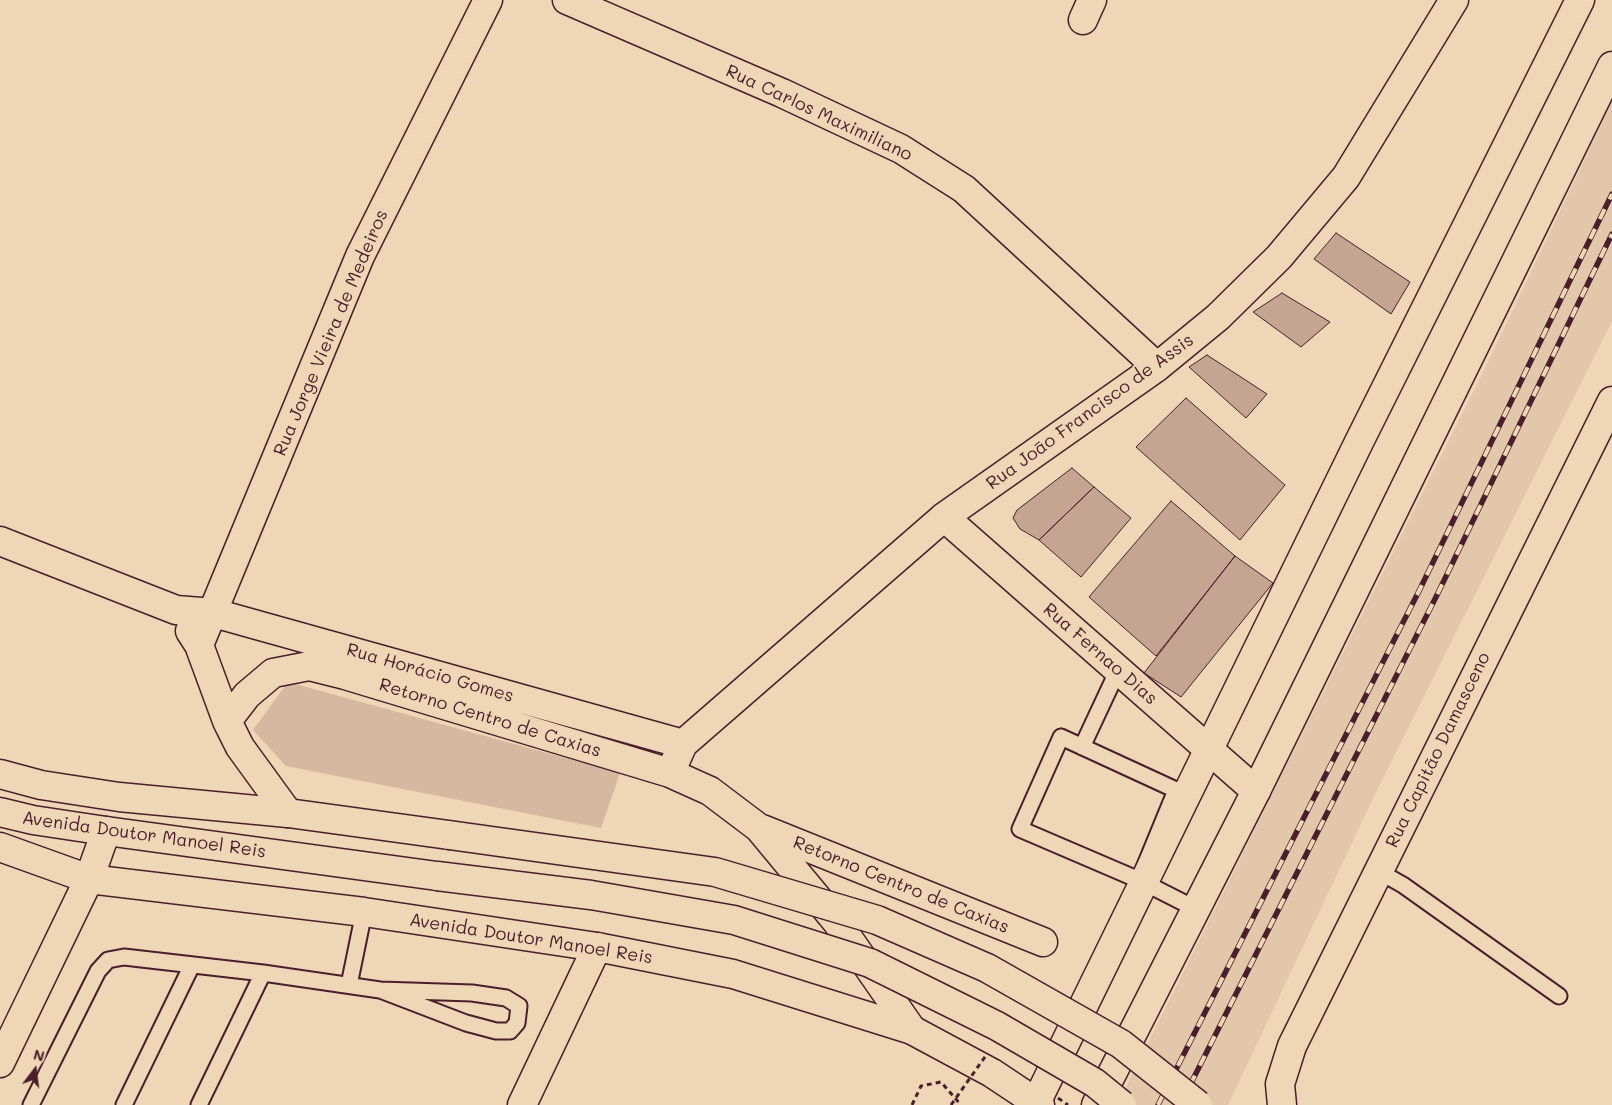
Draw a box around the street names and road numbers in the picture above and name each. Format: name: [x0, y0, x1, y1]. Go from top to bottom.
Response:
street label: Rua Carlos Maximiliano: [722, 60, 916, 166]
street label: Rua Jorge Vieira de Medeiros: [269, 207, 393, 459]
street label: Rua Joāo Francisco de Assis: [982, 329, 1198, 495]
street label: Rua Fernao Dias: [1039, 599, 1161, 709]
street label: Rua Horácio Gomes: [344, 639, 516, 707]
street label: Rua Capitão Damasceno: [1381, 649, 1495, 851]
street label: Retorno Centro de Caxias: [376, 674, 604, 762]
street label: Avenida Doutor Manoel Reis: [21, 807, 267, 863]
street label: Retorno Centro de Caxias: [790, 832, 1012, 938]
street label: Avenida Doutor Manoel Reis: [408, 909, 654, 969]

